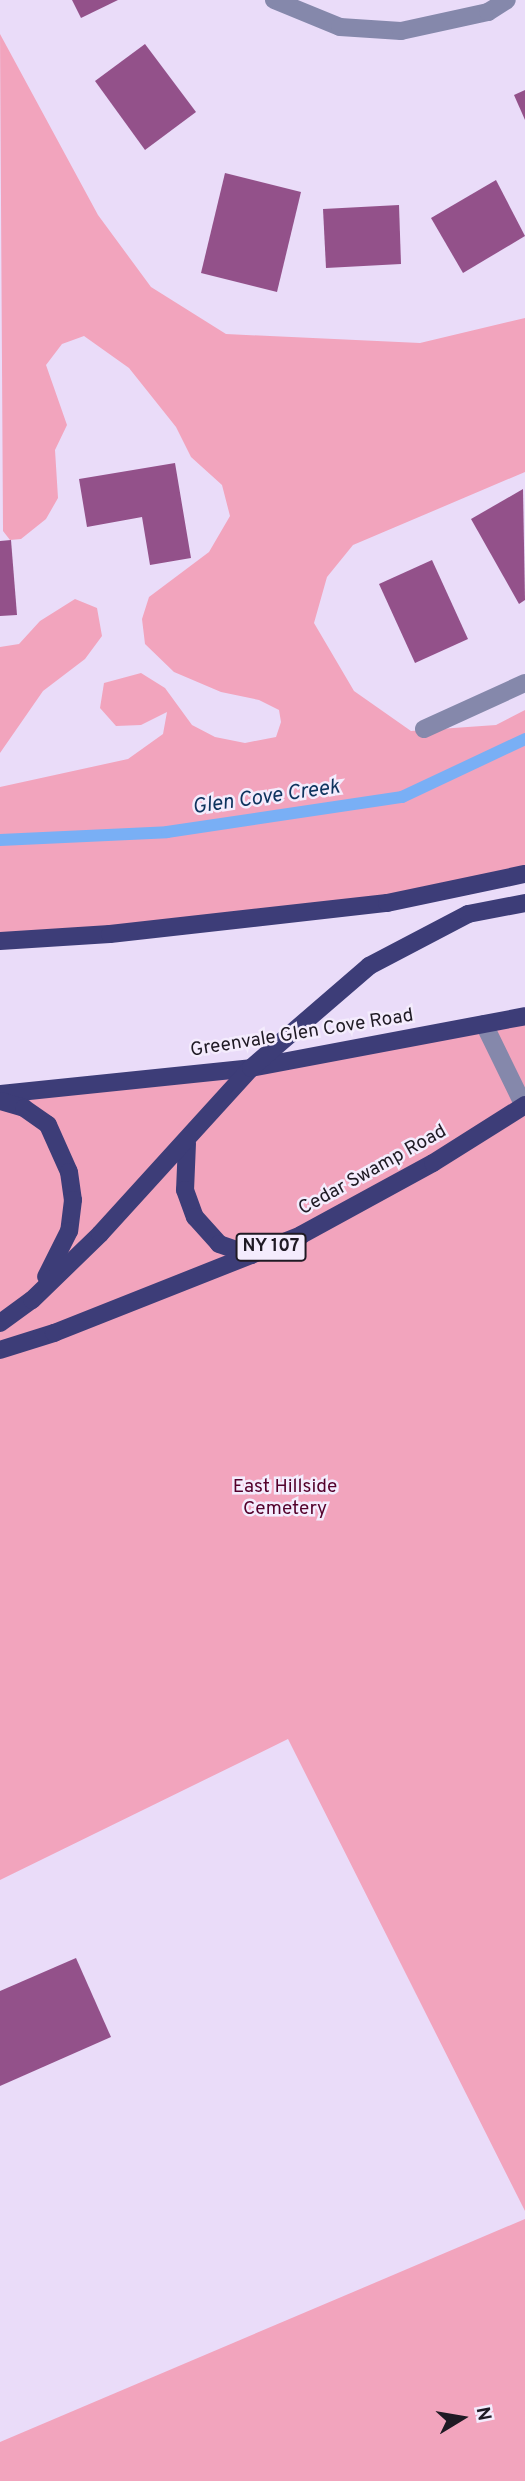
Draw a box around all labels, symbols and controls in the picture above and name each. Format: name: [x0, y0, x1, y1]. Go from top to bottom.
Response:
water label: Glen Cove Creek: [191, 775, 341, 821]
street label: Greenvale Glen Cove Road: [189, 1005, 415, 1063]
street label: Cedar Swamp Road: [295, 1121, 451, 1221]
road number: NY 107: [234, 1232, 308, 1262]
park label: East Hillside Cemetery: [233, 1477, 337, 1521]
north arrow: [427, 2383, 497, 2453]
text: N: [470, 2405, 496, 2423]

